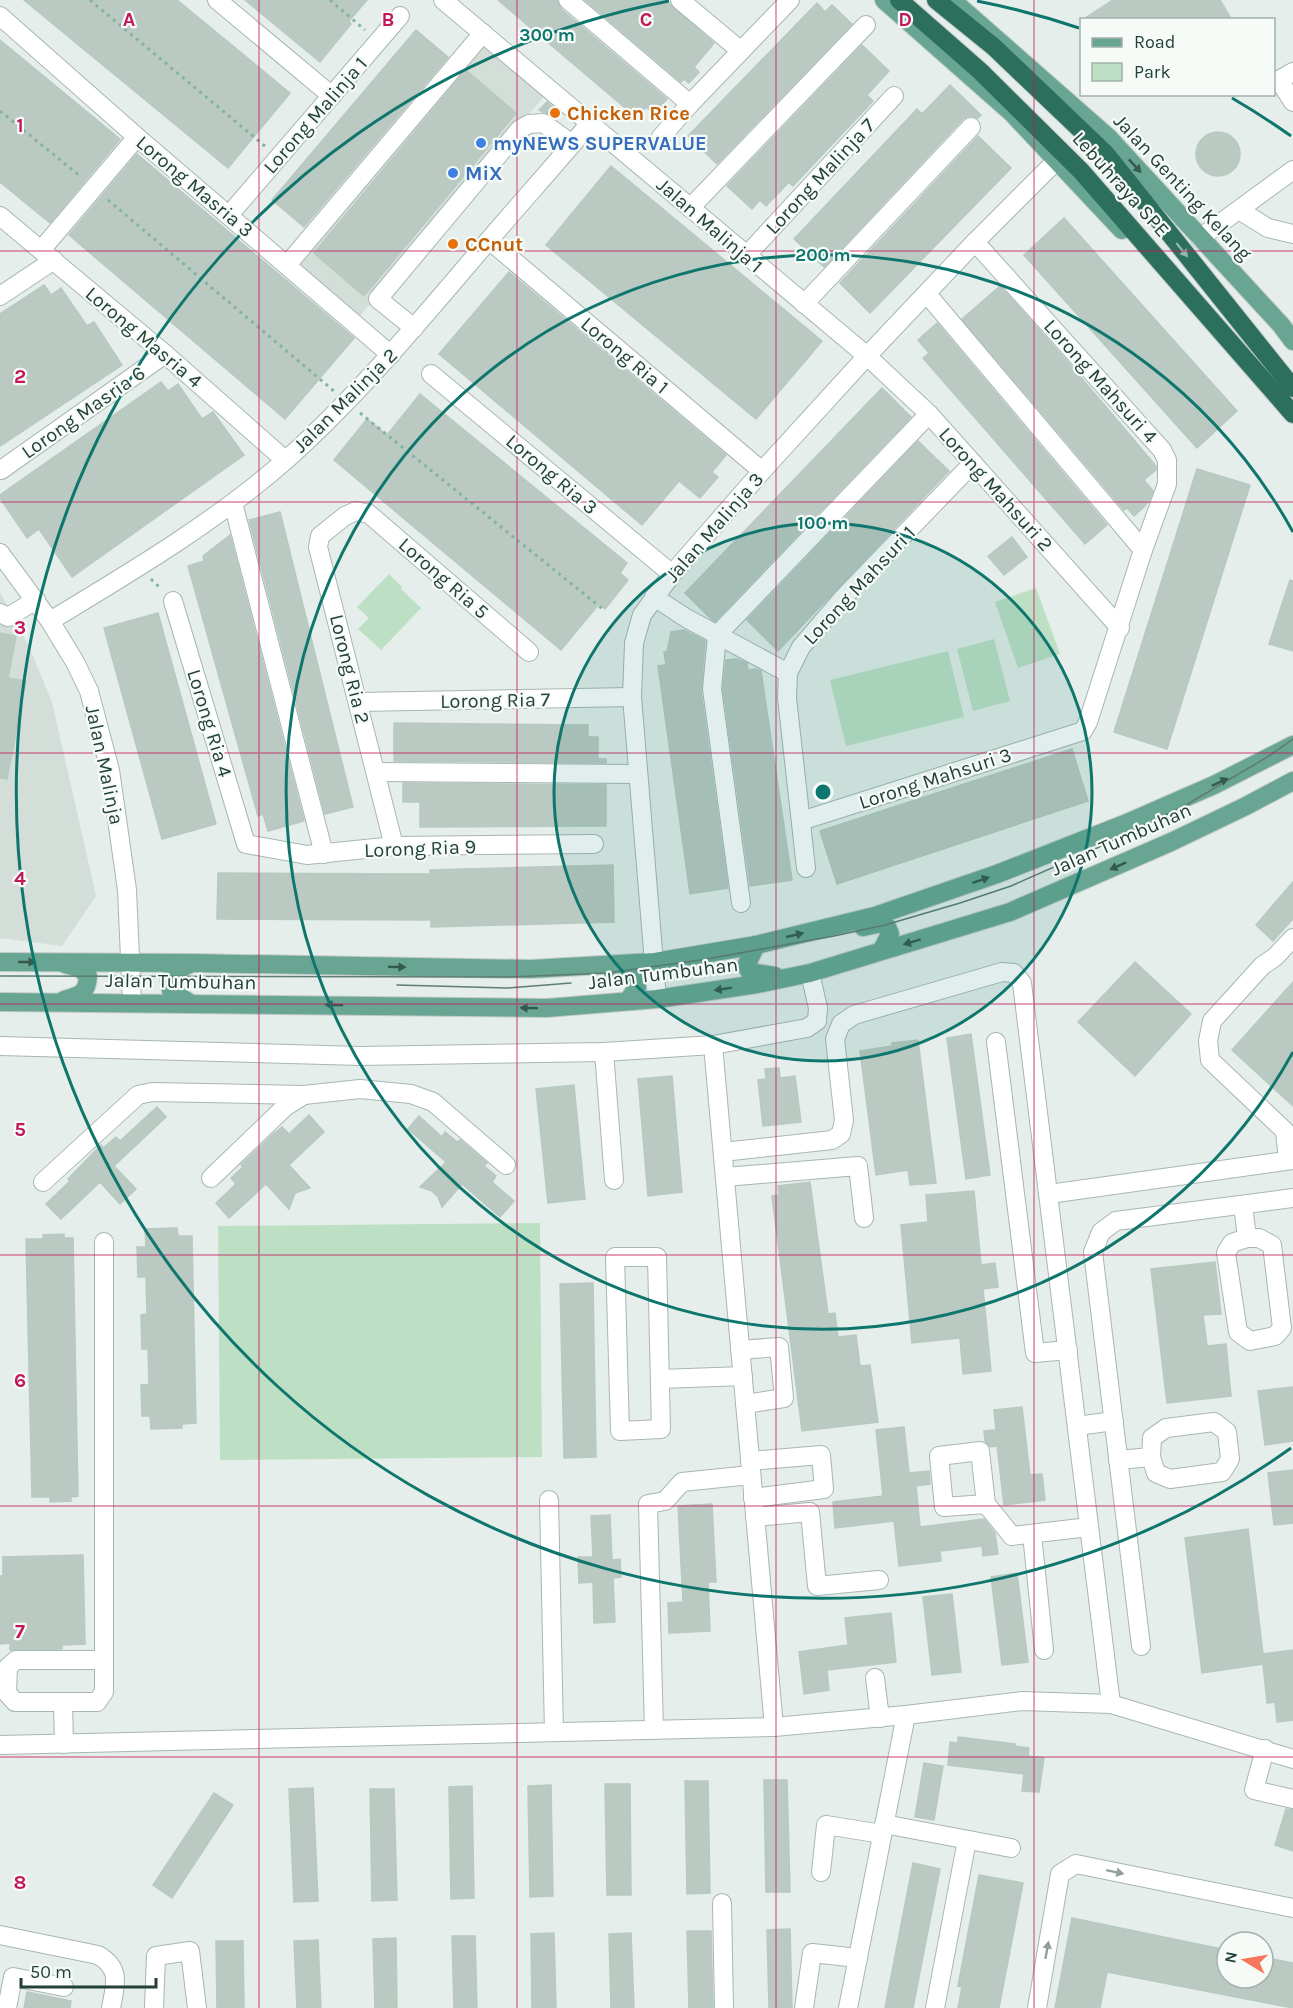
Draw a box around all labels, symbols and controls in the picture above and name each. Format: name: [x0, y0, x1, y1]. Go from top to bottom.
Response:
text: A: [123, 8, 136, 31]
text: B: [382, 8, 394, 31]
text: C: [640, 8, 652, 31]
text: D: [898, 8, 912, 31]
legend: [1080, 18, 1275, 96]
text: 300 m: [519, 24, 575, 46]
text: Road: [1134, 31, 1175, 53]
street label: Lorong Malinja 1: [259, 52, 372, 178]
text: Park: [1134, 61, 1171, 83]
place label: Chicken Rice: [567, 102, 690, 125]
marker: Chicken Rice: [548, 106, 562, 120]
street label: Jalan Genting Kelang: [1109, 109, 1256, 265]
street label: Lorong Malinja 7: [761, 113, 880, 239]
text: 1: [16, 114, 24, 137]
street label: Lebuhraya SPE: [1067, 127, 1174, 242]
street label: Lorong Masria 3: [131, 131, 258, 242]
place label: myNEWS SUPERVALUE: [493, 132, 707, 155]
marker: myNEWS SUPERVALUE: [474, 136, 488, 150]
one-way arrow: [1127, 159, 1141, 173]
place label: MiX: [465, 162, 503, 185]
marker: MiX: [446, 166, 460, 180]
street label: Jalan Malinja 1: [652, 173, 767, 278]
place label: CCnut: [465, 233, 523, 256]
marker: CCnut: [446, 237, 460, 251]
one-way arrow: [1176, 242, 1189, 258]
text: 200 m: [795, 244, 851, 266]
street label: Lorong Masria 4: [81, 282, 207, 393]
street label: Lorong Ria 1: [576, 312, 673, 399]
street label: Lorong Mahsuri 4: [1039, 315, 1162, 448]
street label: Jalan Malinja 2: [289, 344, 402, 457]
street label: Lorong Masria 6: [17, 361, 149, 464]
text: 2: [14, 365, 26, 388]
street label: Lorong Mahsuri 2: [934, 423, 1057, 556]
street label: Lorong Ria 3: [501, 429, 602, 519]
street label: Jalan Malinja 3: [660, 468, 768, 587]
text: 100 m: [798, 512, 848, 534]
street label: Lorong Mahsuri 1: [799, 521, 920, 649]
street label: Lorong Ria 5: [394, 533, 493, 624]
street label: Lorong Ria 2: [325, 612, 374, 726]
text: 3: [14, 616, 26, 639]
street label: Lorong Ria 4: [182, 666, 237, 780]
street label: Lorong Ria 7: [440, 688, 551, 713]
street label: Jalan Malinja: [81, 703, 128, 827]
street label: Lorong Mahsuri 3: [856, 743, 1014, 814]
one-way arrow: [1212, 778, 1229, 787]
centre of rings: [813, 782, 833, 802]
street label: Jalan Tumbuhan: [1048, 798, 1195, 881]
street label: Lorong Ria 9: [364, 835, 476, 862]
one-way arrow: [1109, 861, 1126, 870]
text: 4: [14, 867, 26, 890]
one-way arrow: [972, 874, 990, 884]
one-way arrow: [785, 930, 804, 940]
one-way arrow: [902, 938, 920, 947]
street label: Jalan Tumbuhan: [587, 953, 739, 994]
one-way arrow: [18, 957, 37, 967]
one-way arrow: [388, 962, 407, 971]
street label: Jalan Tumbuhan: [105, 969, 257, 994]
one-way arrow: [713, 985, 732, 994]
one-way arrow: [324, 1000, 343, 1010]
one-way arrow: [519, 1003, 538, 1012]
text: 5: [14, 1118, 26, 1141]
text: 6: [14, 1369, 26, 1392]
text: 7: [15, 1620, 25, 1643]
one-way arrow: [1106, 1868, 1125, 1877]
text: 8: [14, 1871, 26, 1894]
north arrow: [1215, 1930, 1275, 1990]
one-way arrow: [1043, 1941, 1052, 1960]
text: N: [1220, 1950, 1241, 1965]
scale bar: [21, 1951, 156, 1989]
text: 50 m: [30, 1961, 72, 1983]

